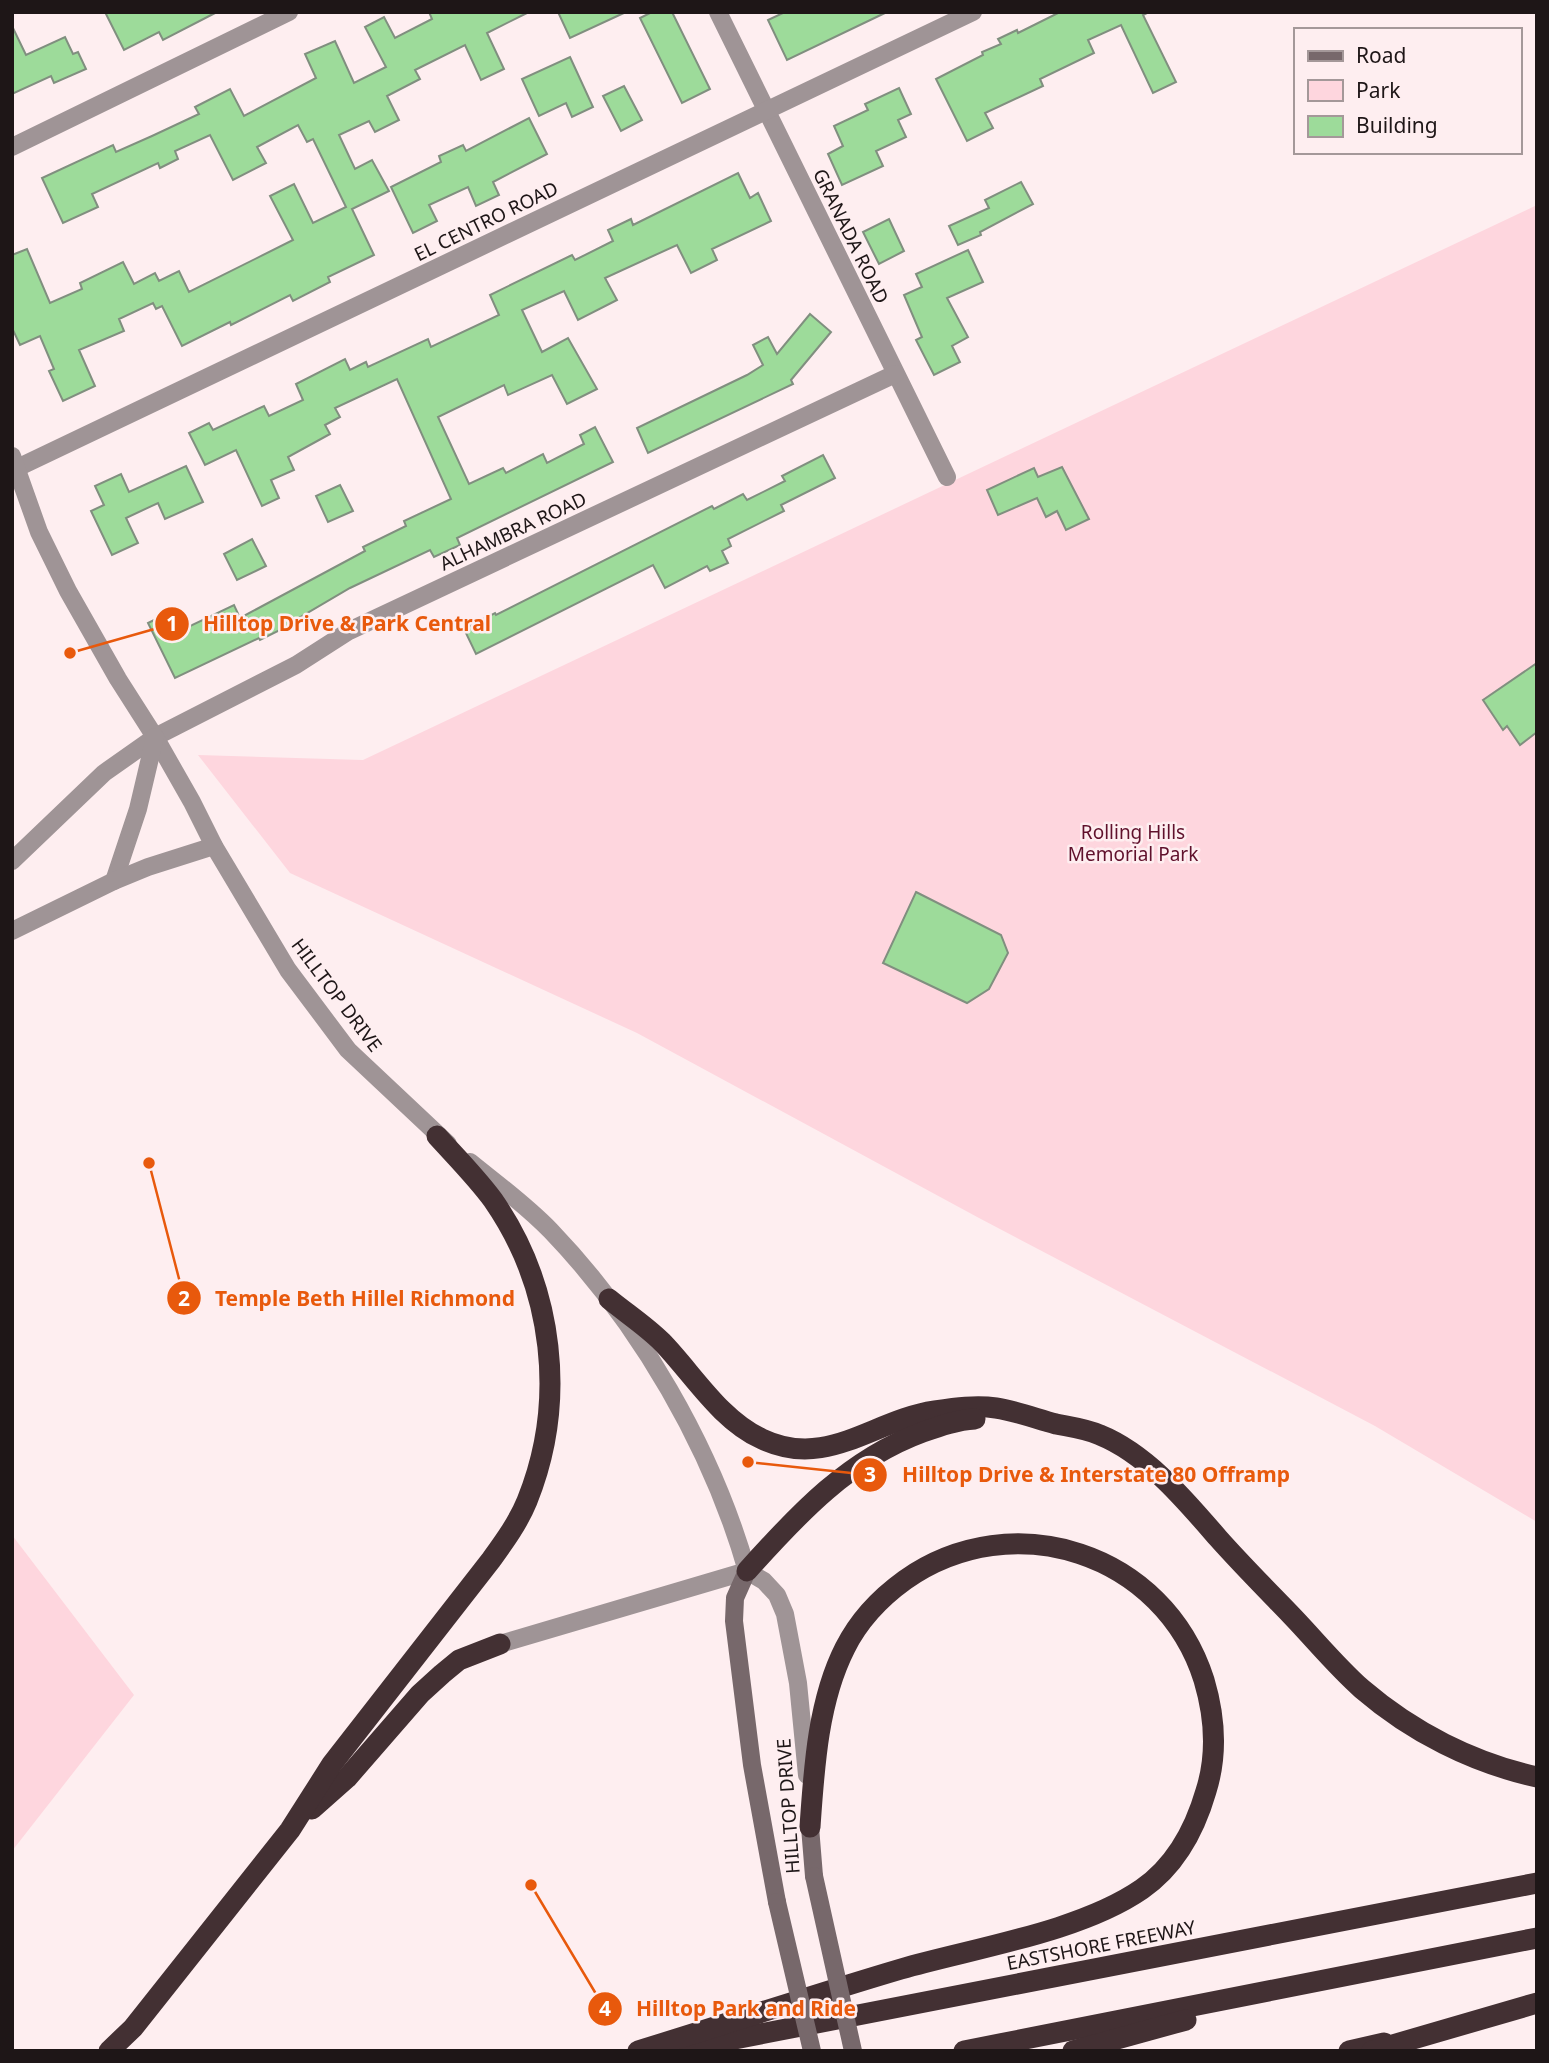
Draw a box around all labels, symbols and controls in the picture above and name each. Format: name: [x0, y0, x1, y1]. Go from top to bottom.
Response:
legend: [1294, 28, 1521, 154]
text: Road: [1356, 41, 1406, 69]
text: Park: [1356, 76, 1401, 104]
text: Building: [1356, 111, 1438, 139]
street label: GRANADA ROAD: [807, 164, 895, 308]
street label: EL CENTRO ROAD: [410, 175, 562, 267]
street label: ALHAMBRA ROAD: [435, 486, 591, 576]
callout: Hilltop Drive & Park Central: [154, 603, 505, 645]
text: 1: [166, 609, 178, 637]
text: Hilltop Drive & Park Central: [203, 609, 491, 637]
park label: Rolling Hills Memorial Park: [1068, 819, 1198, 867]
street label: HILLTOP DRIVE: [286, 933, 388, 1057]
callout: Temple Beth Hillel Richmond: [166, 1277, 529, 1319]
text: 2: [178, 1284, 190, 1312]
text: Temple Beth Hillel Richmond: [215, 1284, 515, 1312]
callout: Hilltop Drive & Interstate 80 Offramp: [853, 1454, 1303, 1496]
text: 3: [864, 1460, 876, 1488]
text: Hilltop Drive & Interstate 80 Offramp: [902, 1460, 1290, 1488]
street label: HILLTOP DRIVE: [770, 1737, 806, 1875]
street label: EASTSHORE FREEWAY: [1004, 1914, 1198, 1976]
callout: Hilltop Park and Ride: [587, 1988, 870, 2030]
text: 4: [599, 1994, 611, 2022]
text: Hilltop Park and Ride: [636, 1994, 856, 2022]

